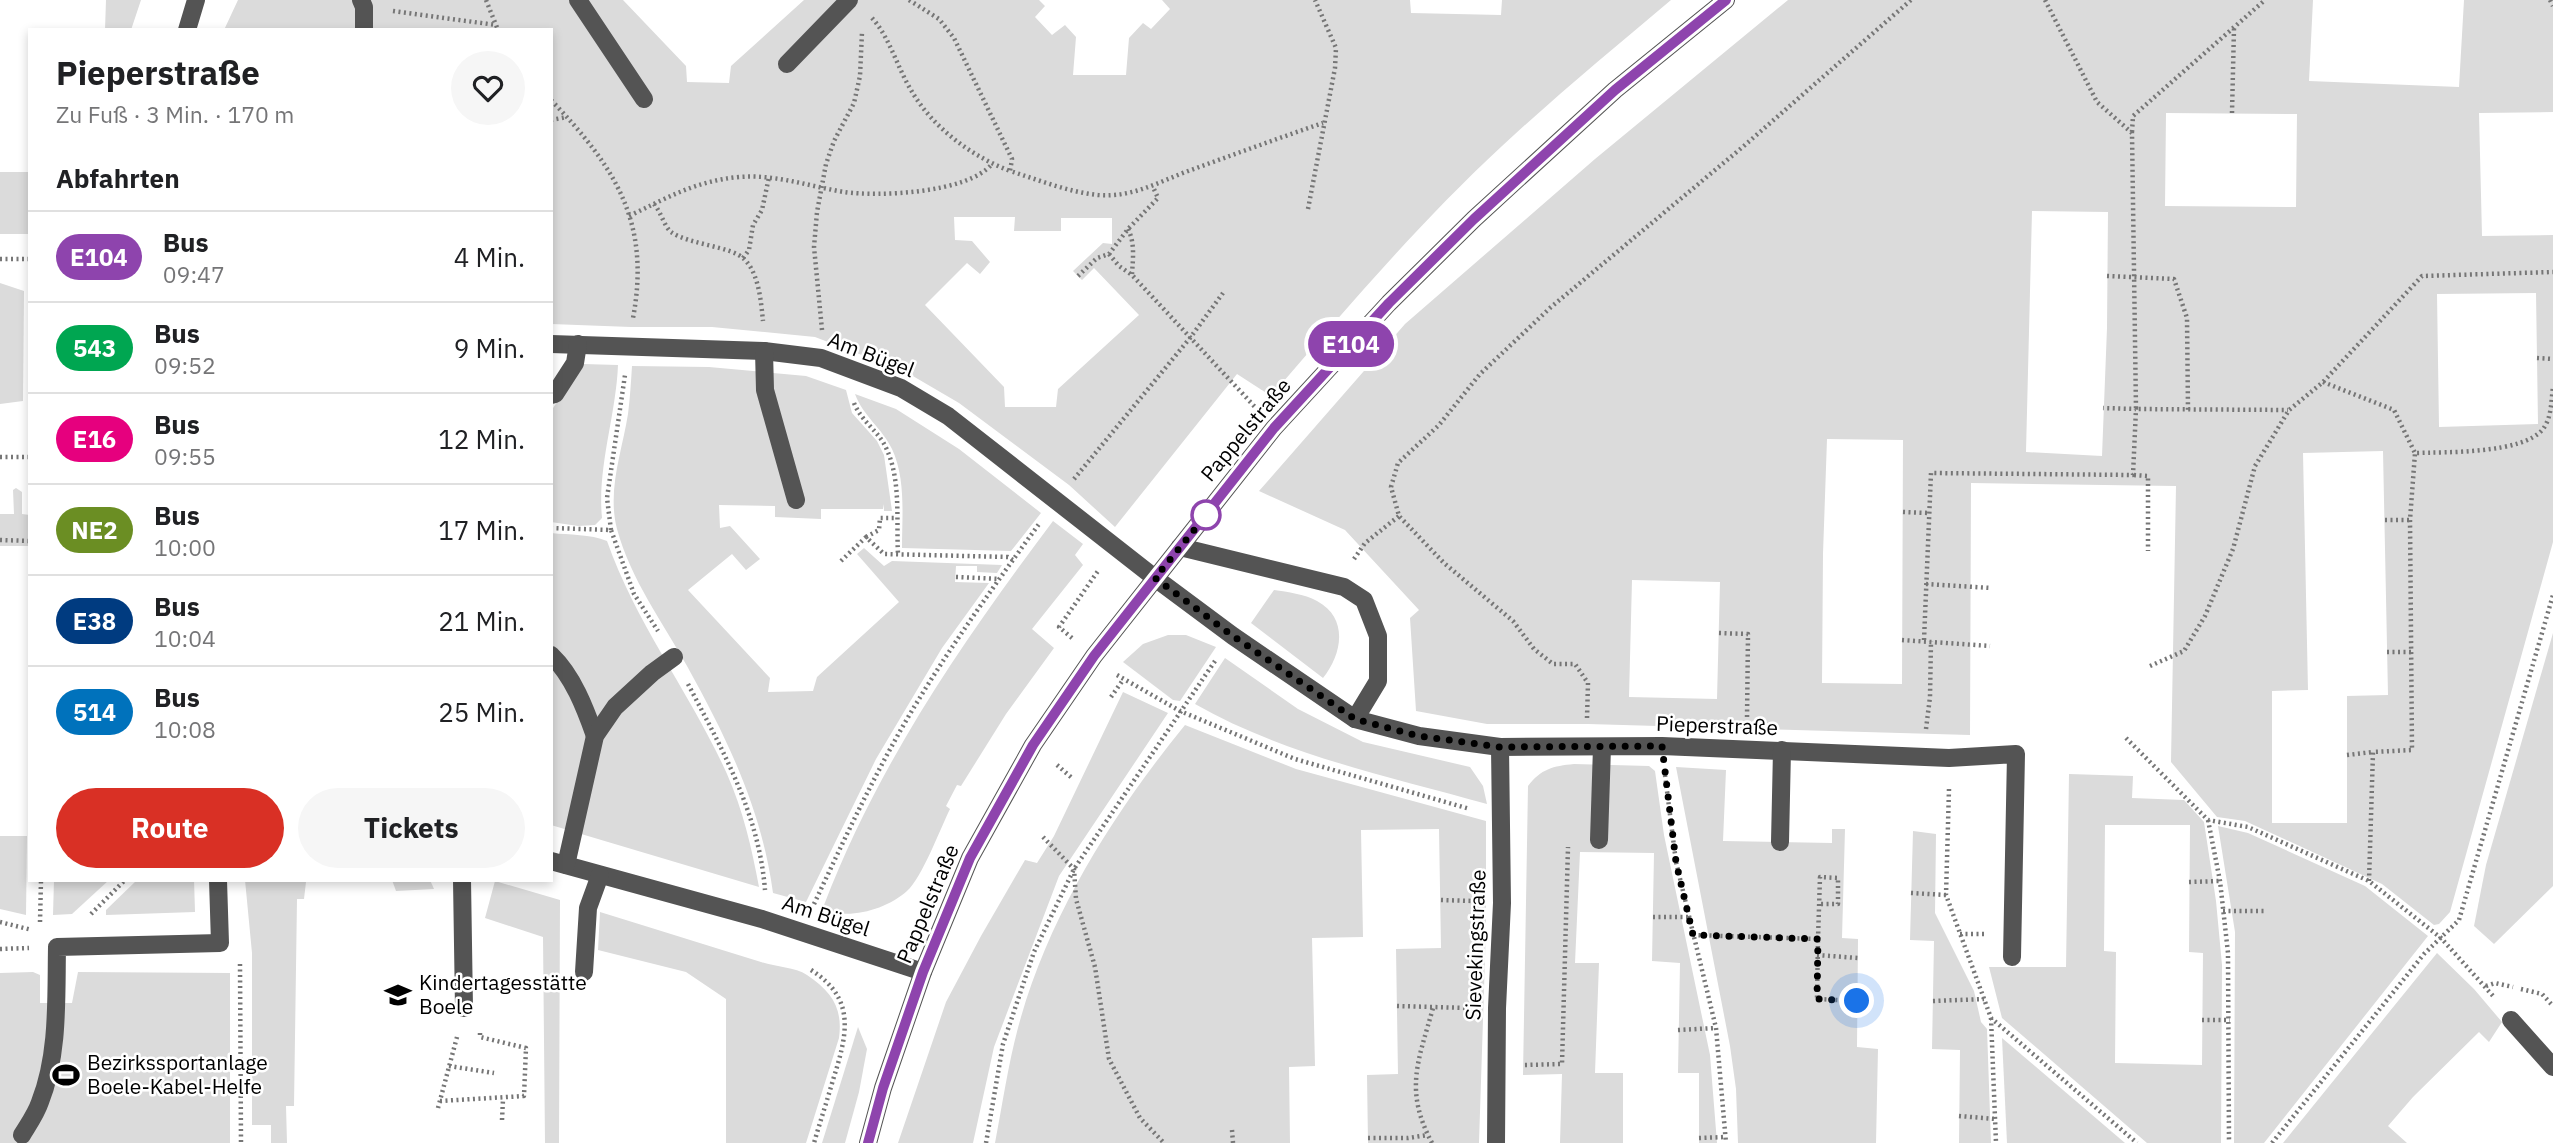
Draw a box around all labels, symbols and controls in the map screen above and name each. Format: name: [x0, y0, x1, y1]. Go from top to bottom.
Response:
text: Pieperstraße: [56, 51, 260, 94]
button: heart: [451, 51, 525, 125]
text: Zu Fuß · 3 Min. · 170 m: [56, 99, 294, 129]
text: Abfahrten: [56, 161, 180, 195]
text: Bus: [163, 225, 209, 259]
text: 4 Min.: [454, 240, 525, 274]
text: E104: [70, 241, 128, 273]
text: 09:47: [163, 259, 225, 289]
text: Bus: [154, 316, 200, 350]
line badge: E104: [1302, 321, 1400, 367]
street label: Am Bügel: [824, 325, 919, 383]
text: E104: [1322, 328, 1380, 360]
text: 9 Min.: [454, 331, 525, 365]
text: 543: [73, 332, 116, 364]
text: 09:52: [154, 350, 216, 380]
street label: Pappelstraße: [1194, 372, 1297, 487]
text: Bus: [154, 407, 200, 441]
text: 12 Min.: [438, 422, 525, 456]
text: E16: [73, 423, 116, 455]
text: 09:55: [154, 441, 216, 471]
text: Bus: [154, 498, 200, 532]
unlabelled marker: [1191, 500, 1221, 530]
text: 17 Min.: [438, 513, 525, 547]
text: NE2: [71, 514, 118, 546]
text: 10:00: [154, 532, 216, 562]
text: Bus: [154, 589, 200, 623]
text: 21 Min.: [438, 604, 525, 638]
text: E38: [73, 605, 116, 637]
text: 10:04: [154, 623, 216, 653]
text: Bus: [154, 680, 200, 714]
text: 25 Min.: [438, 695, 525, 729]
text: 514: [73, 696, 116, 728]
street label: Pieperstraße: [1655, 709, 1779, 741]
text: 10:08: [154, 714, 216, 744]
button: Route: [56, 788, 284, 868]
button: Tickets: [298, 788, 525, 868]
street label: Pappelstraße: [889, 840, 965, 967]
street label: Sievekingstraße: [1458, 869, 1492, 1021]
street label: Am Bügel: [779, 888, 874, 942]
place label: Kindertagesstätte Boele: [419, 968, 587, 1020]
school or university icon: Kindertagesstätte Boele: [383, 980, 413, 1010]
your location: [1839, 983, 1874, 1018]
place label: Bezirkssportanlage Boele-Kabel-Helfe: [87, 1048, 268, 1100]
sports icon: Bezirkssportanlage Boele-Kabel-Helfe: [51, 1060, 81, 1090]

